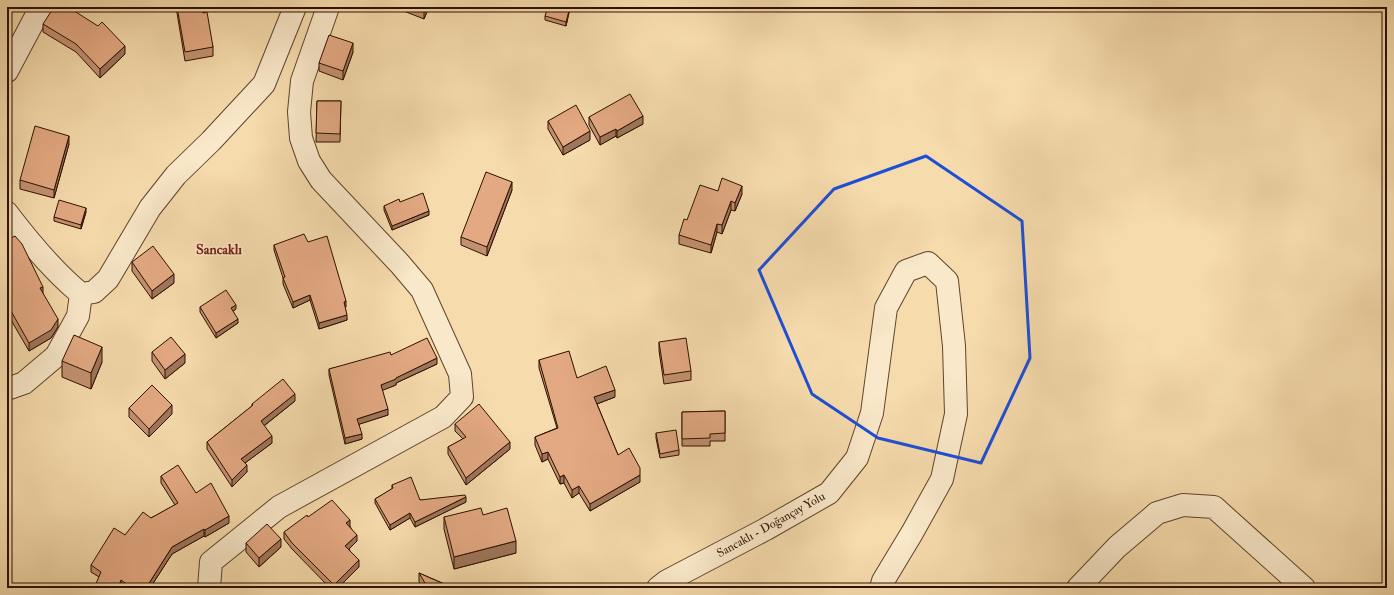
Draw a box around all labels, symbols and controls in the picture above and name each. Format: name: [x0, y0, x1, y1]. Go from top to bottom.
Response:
district label: Sancaklı: [196, 241, 242, 258]
street label: Sancaklı - Doğançay Yolu: [714, 489, 828, 561]

